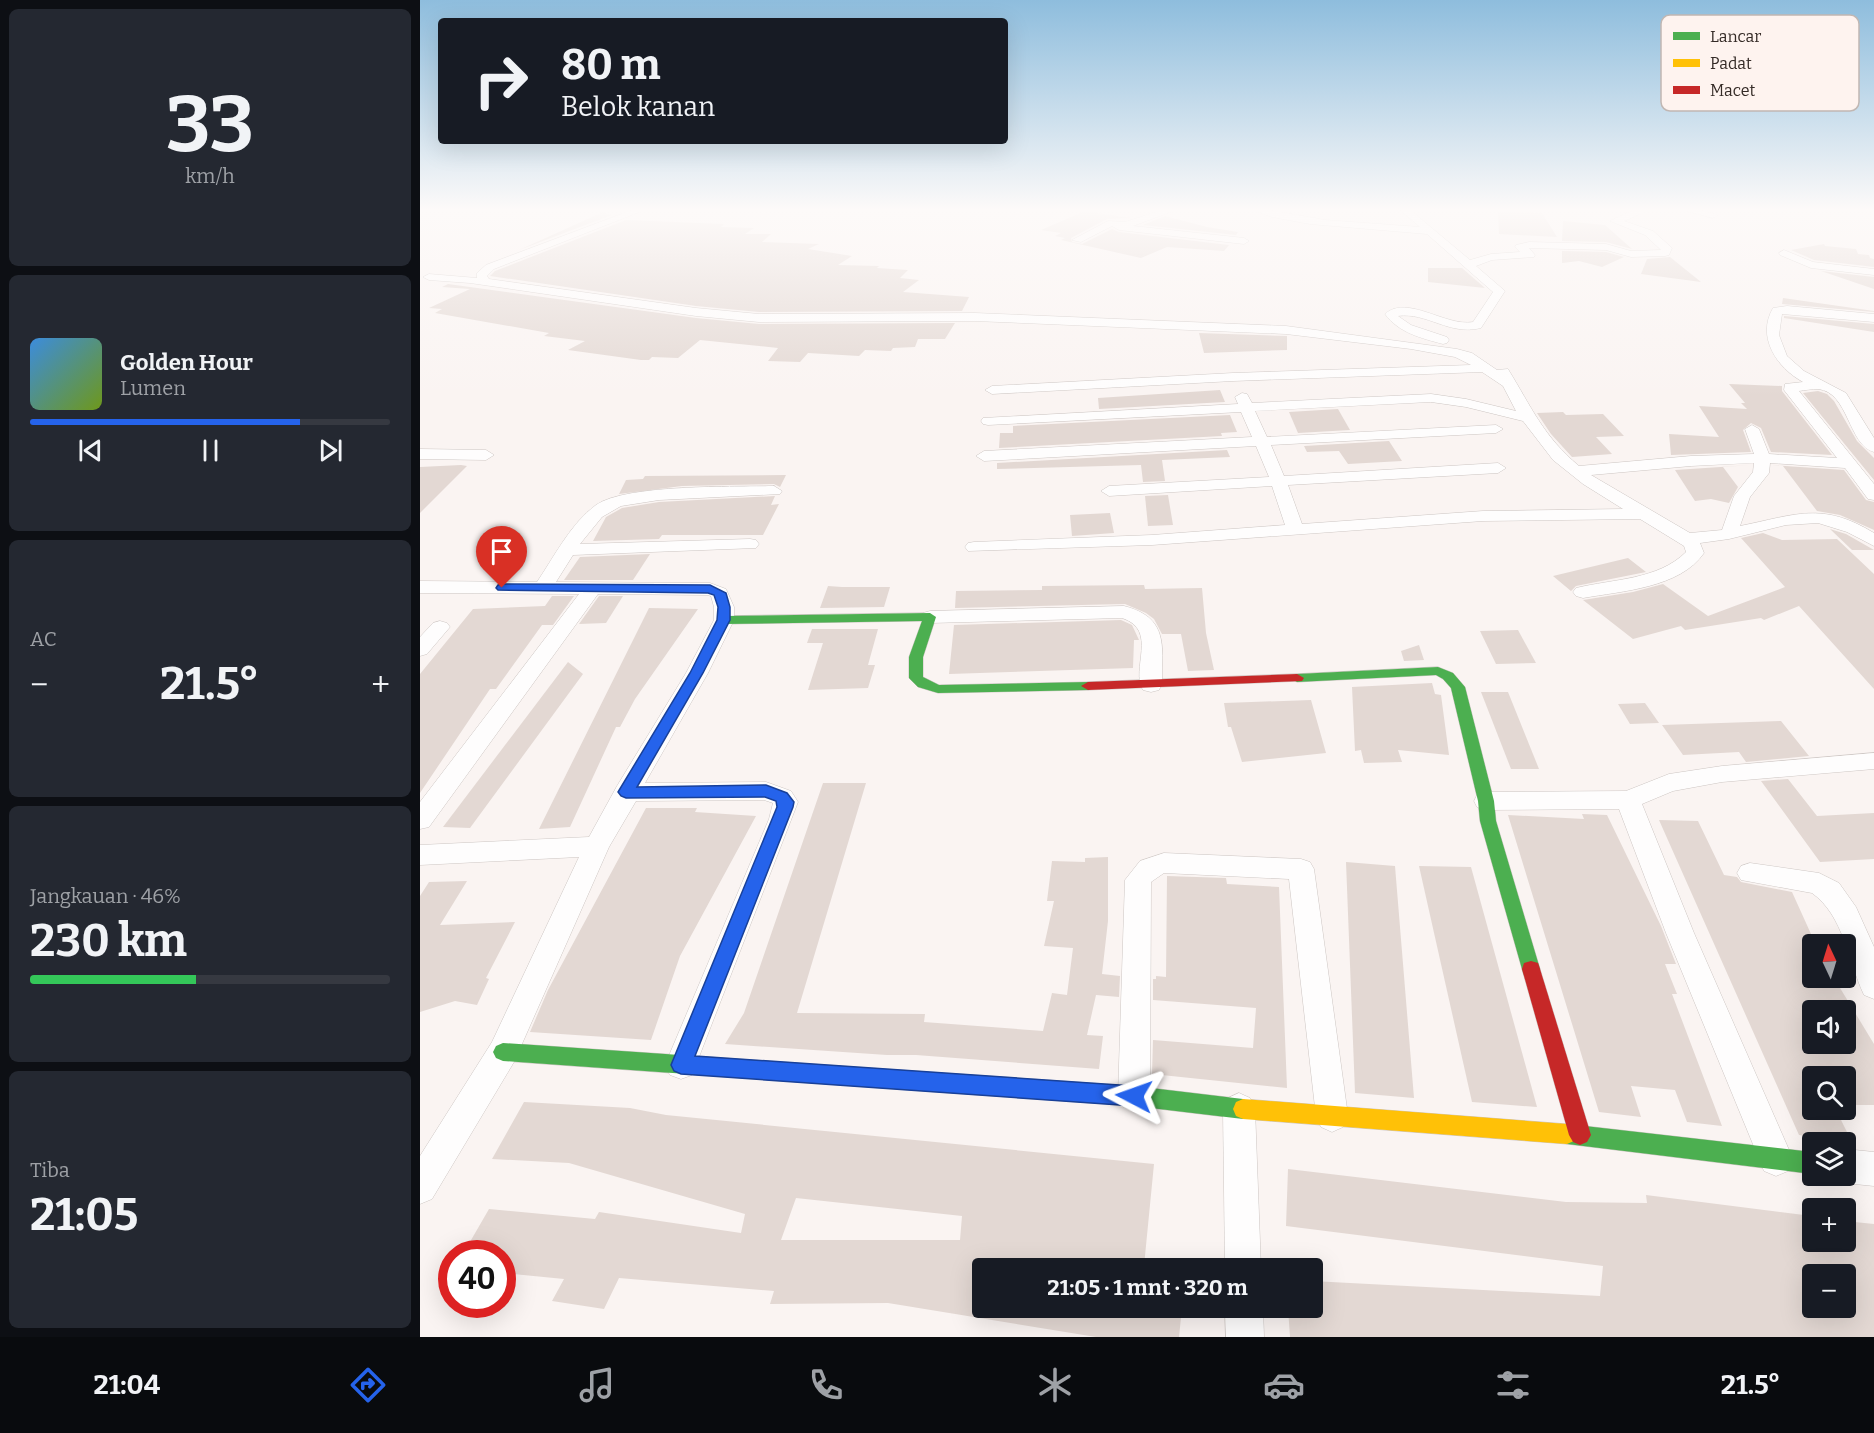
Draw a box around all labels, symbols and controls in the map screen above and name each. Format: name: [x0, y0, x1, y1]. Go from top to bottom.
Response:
legend: [1661, 15, 1859, 111]
text: Lancar: [1710, 27, 1761, 46]
text: 80 m: [561, 40, 661, 90]
icon: right: [462, 42, 540, 120]
text: Padat: [1710, 54, 1752, 73]
text: 33: [166, 78, 254, 172]
text: Macet: [1710, 81, 1755, 100]
text: Belok kanan: [561, 91, 715, 123]
text: km/h: [185, 164, 235, 188]
text: Golden Hour: [120, 349, 253, 376]
text: Lumen: [120, 376, 186, 400]
icon: previous: [74, 434, 107, 467]
icon: pause: [194, 434, 227, 467]
icon: next: [314, 434, 347, 467]
pin: [476, 526, 527, 588]
icon: arrive: [485, 535, 518, 568]
text: AC: [30, 627, 57, 651]
text: 21.5°: [160, 657, 259, 711]
text: −: [30, 665, 48, 705]
text: +: [371, 665, 390, 705]
text: Jangkauan · 46%: [30, 884, 181, 908]
text: 230 km: [30, 914, 187, 968]
north arrow: [1802, 934, 1856, 988]
map controls: [1802, 934, 1856, 1318]
button: sound: [1802, 1000, 1856, 1054]
position arrow: [1102, 1064, 1166, 1128]
button: search: [1802, 1066, 1856, 1120]
button: layers: [1802, 1132, 1856, 1186]
text: Tiba: [30, 1158, 70, 1182]
text: 21:05: [30, 1188, 138, 1242]
button: +: [1802, 1198, 1856, 1252]
speed limit sign: 40: [438, 1240, 516, 1318]
button: −: [1802, 1264, 1856, 1318]
text: 21:05 · 1 mnt · 320 m: [1047, 1274, 1248, 1301]
icon: directions: [347, 1364, 389, 1406]
icon: music: [576, 1364, 618, 1406]
icon: phone: [805, 1364, 847, 1406]
icon: climate: [1034, 1364, 1076, 1406]
icon: car: [1263, 1364, 1305, 1406]
icon: filters: [1492, 1364, 1534, 1406]
text: 21:04: [93, 1369, 160, 1401]
text: 21.5°: [1721, 1369, 1781, 1401]

